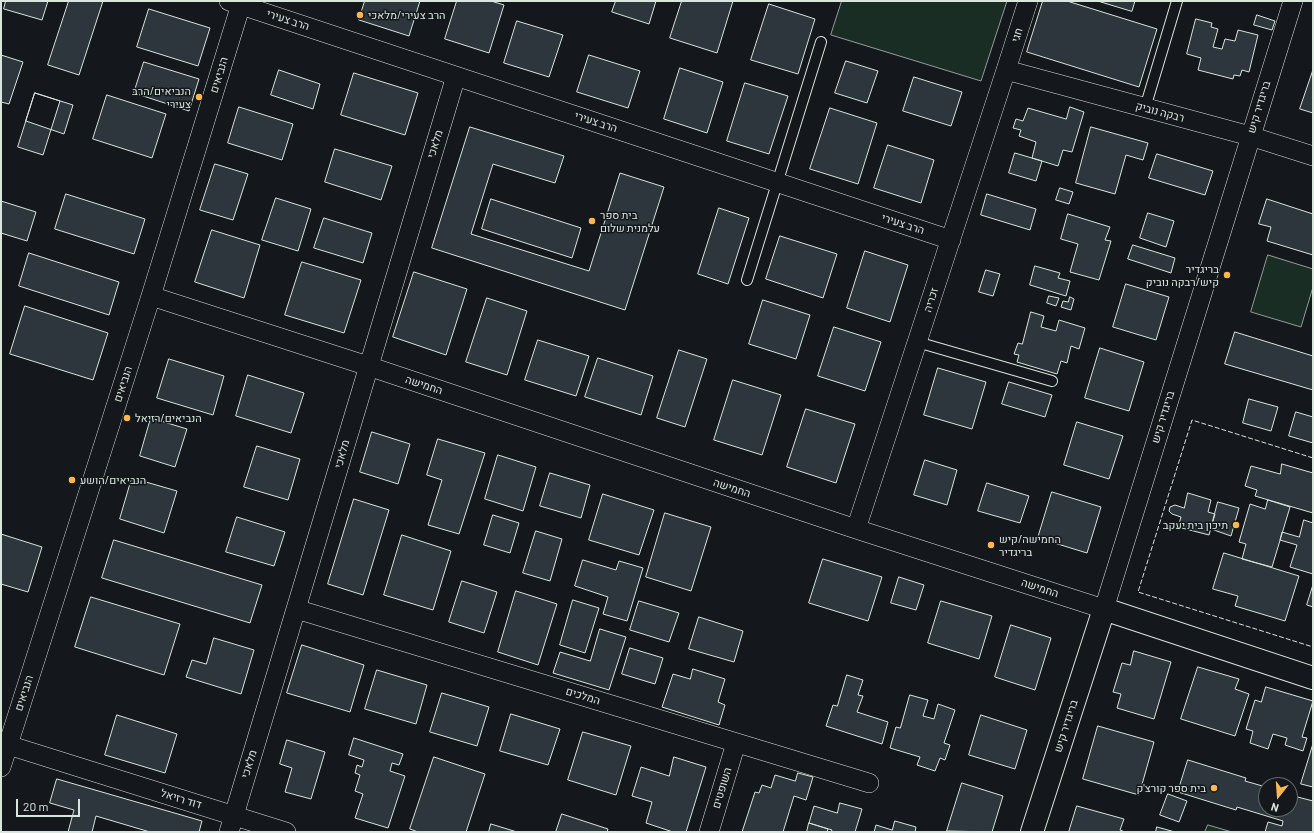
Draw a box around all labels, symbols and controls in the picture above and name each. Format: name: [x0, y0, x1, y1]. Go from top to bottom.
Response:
street label: הרב צעירי: [265, 7, 311, 33]
place label: הרב צעירי/מלאכי: [368, 8, 446, 22]
marker: הרב צעירי/מלאכי: [355, 10, 365, 20]
street label: חגי: [1009, 26, 1025, 44]
street label: הנביאים: [207, 55, 231, 95]
street label: בריגדיר קיש: [1245, 79, 1273, 135]
place label: הנביאים/הרב צעירי: [132, 84, 191, 110]
marker: הנביאים/הרב צעירי: [194, 92, 204, 102]
street label: רבקה נוביק: [1134, 99, 1186, 125]
street label: הרב צעירי: [573, 109, 619, 135]
street label: מלאכי: [424, 128, 446, 160]
place label: בית ספר עלמנית שלום: [600, 208, 660, 234]
street label: הרב צעירי: [880, 211, 926, 237]
marker: בית ספר עלמנית שלום: [587, 216, 597, 226]
place label: בריגדיר קיש/רבקה נוביק: [1146, 262, 1219, 288]
marker: בריגדיר קיש/רבקה נוביק: [1222, 270, 1232, 280]
street label: זכריה: [921, 286, 941, 314]
street label: הנביאים: [111, 364, 135, 404]
street label: החמישה: [404, 373, 444, 397]
street label: בריגדיר קיש: [1149, 389, 1177, 445]
place label: הנביאים/רזיאל: [135, 411, 202, 425]
marker: הנביאים/רזיאל: [122, 413, 132, 423]
street label: מלאכי: [332, 438, 352, 470]
place label: הנביאים/הושע: [80, 473, 146, 487]
marker: הנביאים/הושע: [67, 475, 77, 485]
street label: החמישה: [712, 476, 752, 500]
place label: תיכון בית יעקב: [1163, 518, 1228, 532]
marker: תיכון בית יעקב: [1231, 520, 1241, 530]
place label: החמישה/קיש בריגדיר: [999, 532, 1061, 558]
marker: החמישה/קיש בריגדיר: [986, 540, 996, 550]
street label: החמישה: [1020, 576, 1060, 600]
street label: הנביאים: [12, 673, 36, 713]
street label: המלכים: [564, 685, 602, 707]
street label: בריגדיר קיש: [1051, 698, 1081, 754]
street label: מלאכי: [238, 748, 260, 780]
street label: השופטים: [709, 766, 735, 810]
north arrow: [1258, 777, 1298, 817]
place label: בית ספר קורצ'ק: [1137, 781, 1206, 795]
marker: בית ספר קורצ'ק: [1209, 783, 1219, 793]
street label: דוד רזיאל: [159, 787, 203, 811]
scale bar: [18, 791, 82, 817]
text: 20 m: [23, 799, 49, 813]
text: N: [1269, 801, 1280, 815]

